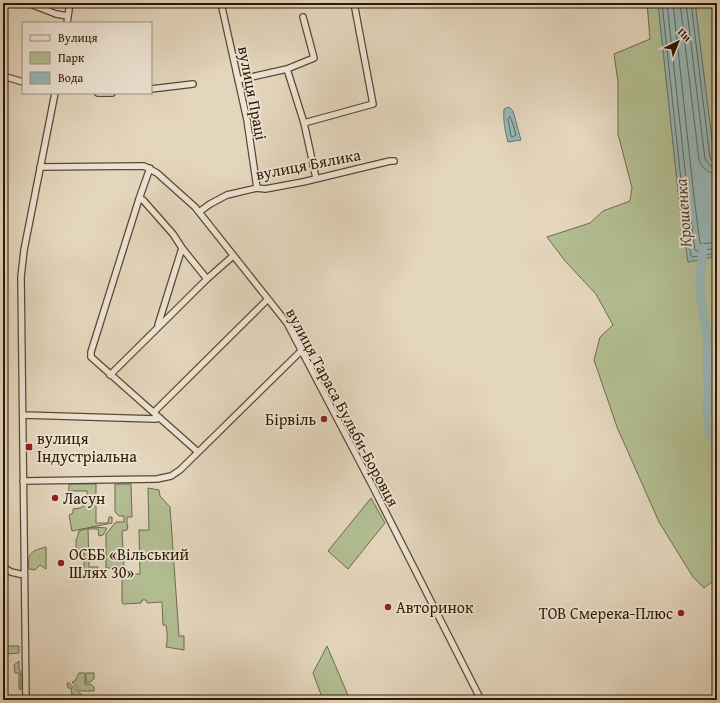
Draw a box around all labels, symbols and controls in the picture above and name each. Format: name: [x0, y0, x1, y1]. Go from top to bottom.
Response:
legend: [22, 22, 152, 94]
north arrow: [658, 22, 698, 62]
text: Пн: [674, 24, 696, 46]
text: Вулиця: [58, 29, 98, 46]
street label: вулиця Праці: [232, 44, 274, 142]
text: Парк: [58, 49, 85, 66]
text: Вода: [58, 69, 83, 86]
street label: вулиця Бялика: [253, 142, 363, 186]
water label: Крошенка: [668, 178, 697, 248]
street label: вулиця Тараса Бульби-Боровця: [280, 303, 406, 511]
place label: Бірвіль: [265, 407, 316, 431]
marker: Бірвіль: [319, 414, 329, 424]
place label: вулиця Індустріальна: [37, 426, 137, 468]
marker: вулиця Індустріальна: [24, 442, 34, 452]
place label: Ласун: [63, 486, 105, 510]
marker: Ласун: [50, 493, 60, 503]
place label: ОСББ «Вільський Шлях 30»: [69, 542, 189, 584]
marker: ОСББ «Вільський Шлях 30»: [56, 558, 66, 568]
place label: Авторинок: [396, 595, 474, 619]
place label: ТОВ Смерека-Плюс: [539, 601, 673, 625]
marker: Авторинок: [383, 602, 393, 612]
marker: ТОВ Смерека-Плюс: [676, 608, 686, 618]

